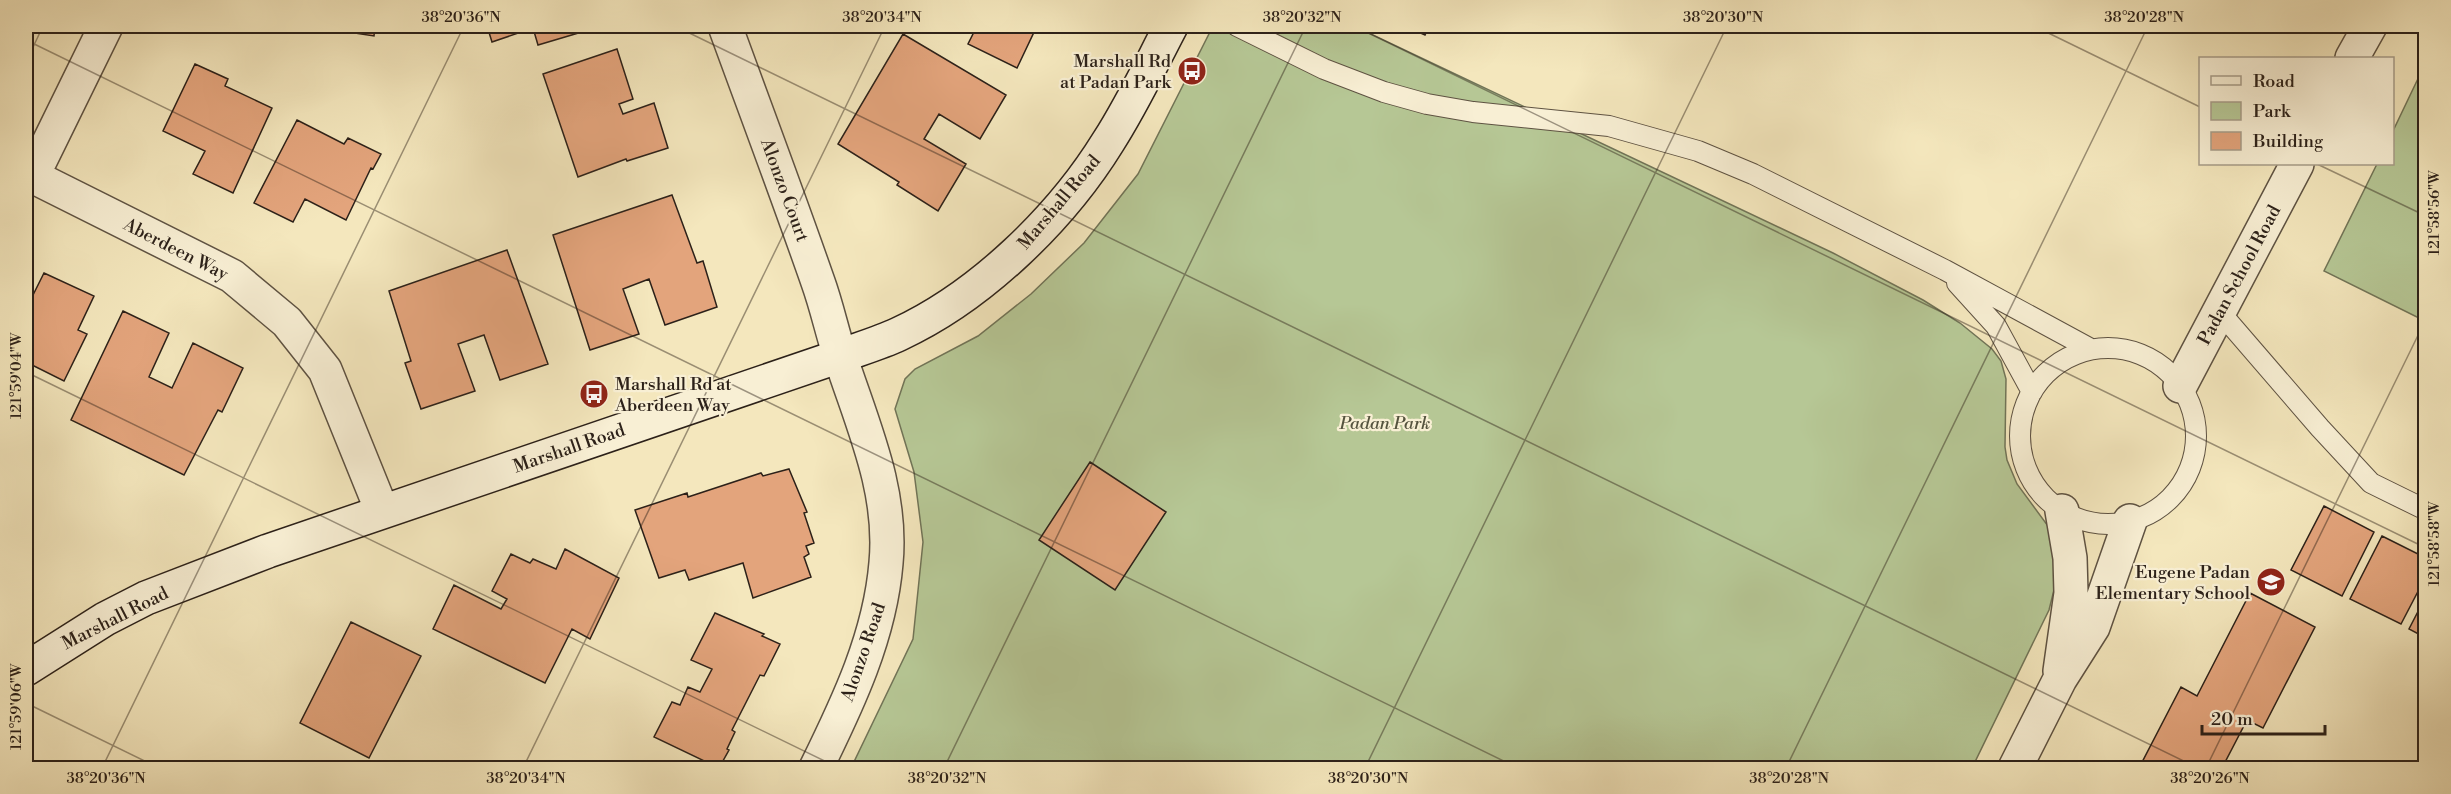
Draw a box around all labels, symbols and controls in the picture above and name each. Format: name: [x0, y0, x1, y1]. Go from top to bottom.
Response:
text: 38°20'36"N: [421, 8, 501, 27]
text: 38°20'34"N: [842, 8, 922, 27]
text: 38°20'32"N: [1263, 8, 1341, 27]
text: 38°20'30"N: [1683, 8, 1763, 27]
text: 38°20'28"N: [2104, 8, 2184, 27]
place label: Marshall Rd at Padan Park: [1060, 50, 1173, 94]
bus stop icon: Marshall Rd at Padan Park: [1176, 55, 1208, 87]
legend: [2199, 57, 2394, 165]
text: Road: [2253, 70, 2296, 93]
text: Park: [2253, 100, 2292, 123]
text: Building: [2252, 130, 2324, 153]
street label: Alonzo Court: [755, 134, 814, 246]
street label: Marshall Road: [1013, 150, 1106, 254]
text: 121°58'56"W: [2425, 170, 2444, 256]
street label: Padan School Road: [2193, 201, 2286, 349]
street label: Aberdeen Way: [119, 213, 232, 286]
text: 121°59'04"W: [7, 332, 26, 419]
place label: Marshall Rd at Aberdeen Way: [614, 373, 732, 417]
bus stop icon: Marshall Rd at Aberdeen Way: [578, 378, 610, 410]
park label: Padan Park: [1339, 412, 1430, 435]
street label: Marshall Road: [510, 418, 629, 478]
text: 121°58'58"W: [2425, 501, 2444, 587]
place label: Eugene Padan Elementary School: [2095, 561, 2251, 605]
school or university icon: Eugene Padan Elementary School: [2255, 566, 2287, 598]
street label: Marshall Road: [58, 581, 173, 655]
street label: Alonzo Road: [836, 599, 891, 705]
text: 121°59'06"W: [7, 663, 26, 750]
scale bar: [2202, 698, 2325, 736]
text: 20 m: [2211, 708, 2253, 731]
text: 38°20'36"N: [66, 769, 146, 788]
text: 38°20'34"N: [486, 769, 566, 788]
text: 38°20'32"N: [908, 769, 986, 788]
text: 38°20'30"N: [1328, 769, 1408, 788]
text: 38°20'28"N: [1749, 769, 1829, 788]
text: 38°20'26"N: [2170, 769, 2250, 788]

